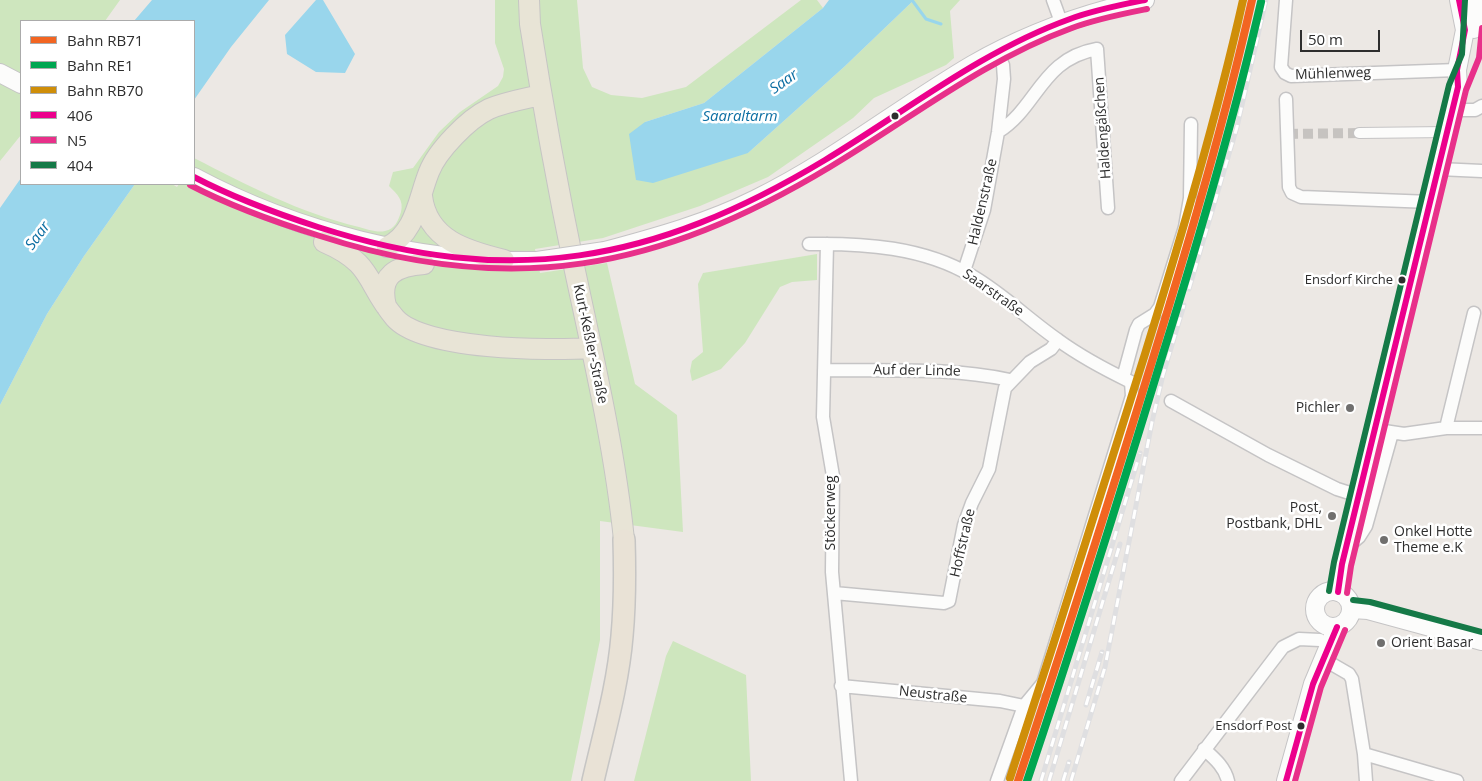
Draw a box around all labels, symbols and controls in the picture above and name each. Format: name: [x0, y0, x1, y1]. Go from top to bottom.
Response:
legend: [20, 20, 195, 185]
scale bar: [1302, 20, 1382, 52]
text: 50 m: [1308, 29, 1343, 49]
text: Bahn RB71: [67, 30, 143, 50]
text: Bahn RE1: [67, 55, 134, 75]
street label: Mühlenweg: [1295, 64, 1371, 84]
water label: Saar: [766, 66, 802, 98]
street label: Haldengäßchen: [1091, 76, 1115, 180]
text: Bahn RB70: [67, 80, 143, 100]
text: 406: [67, 105, 93, 125]
water label: Saaraltarm: [702, 108, 778, 126]
unlabelled marker: [890, 111, 900, 121]
text: N5: [67, 130, 87, 150]
text: 404: [67, 155, 93, 175]
street label: Haldenstraße: [965, 157, 1001, 247]
water label: Saar: [22, 218, 54, 254]
street label: Saarstraße: [959, 266, 1027, 320]
place label: Ensdorf Kirche: [1305, 272, 1393, 288]
marker: Ensdorf Kirche: [1397, 275, 1407, 285]
street label: Kurt-Keßler-Straße: [569, 283, 611, 405]
street label: Auf der Linde: [873, 362, 961, 380]
place label: Pichler: [1296, 400, 1340, 416]
marker: Pichler: [1344, 402, 1356, 414]
street label: Stöckerweg: [823, 475, 839, 551]
place label: Post, Postbank, DHL: [1226, 500, 1322, 532]
street label: Hoffstraße: [947, 507, 979, 579]
marker: Post, Postbank, DHL: [1326, 510, 1338, 522]
place label: Onkel Hotte Theme e.K: [1394, 524, 1472, 556]
marker: Onkel Hotte Theme e.K: [1378, 534, 1390, 546]
place label: Orient Basar: [1391, 635, 1473, 651]
marker: Orient Basar: [1375, 637, 1387, 649]
street label: Neustraße: [898, 683, 968, 707]
place label: Ensdorf Post: [1215, 718, 1292, 734]
marker: Ensdorf Post: [1296, 721, 1306, 731]

